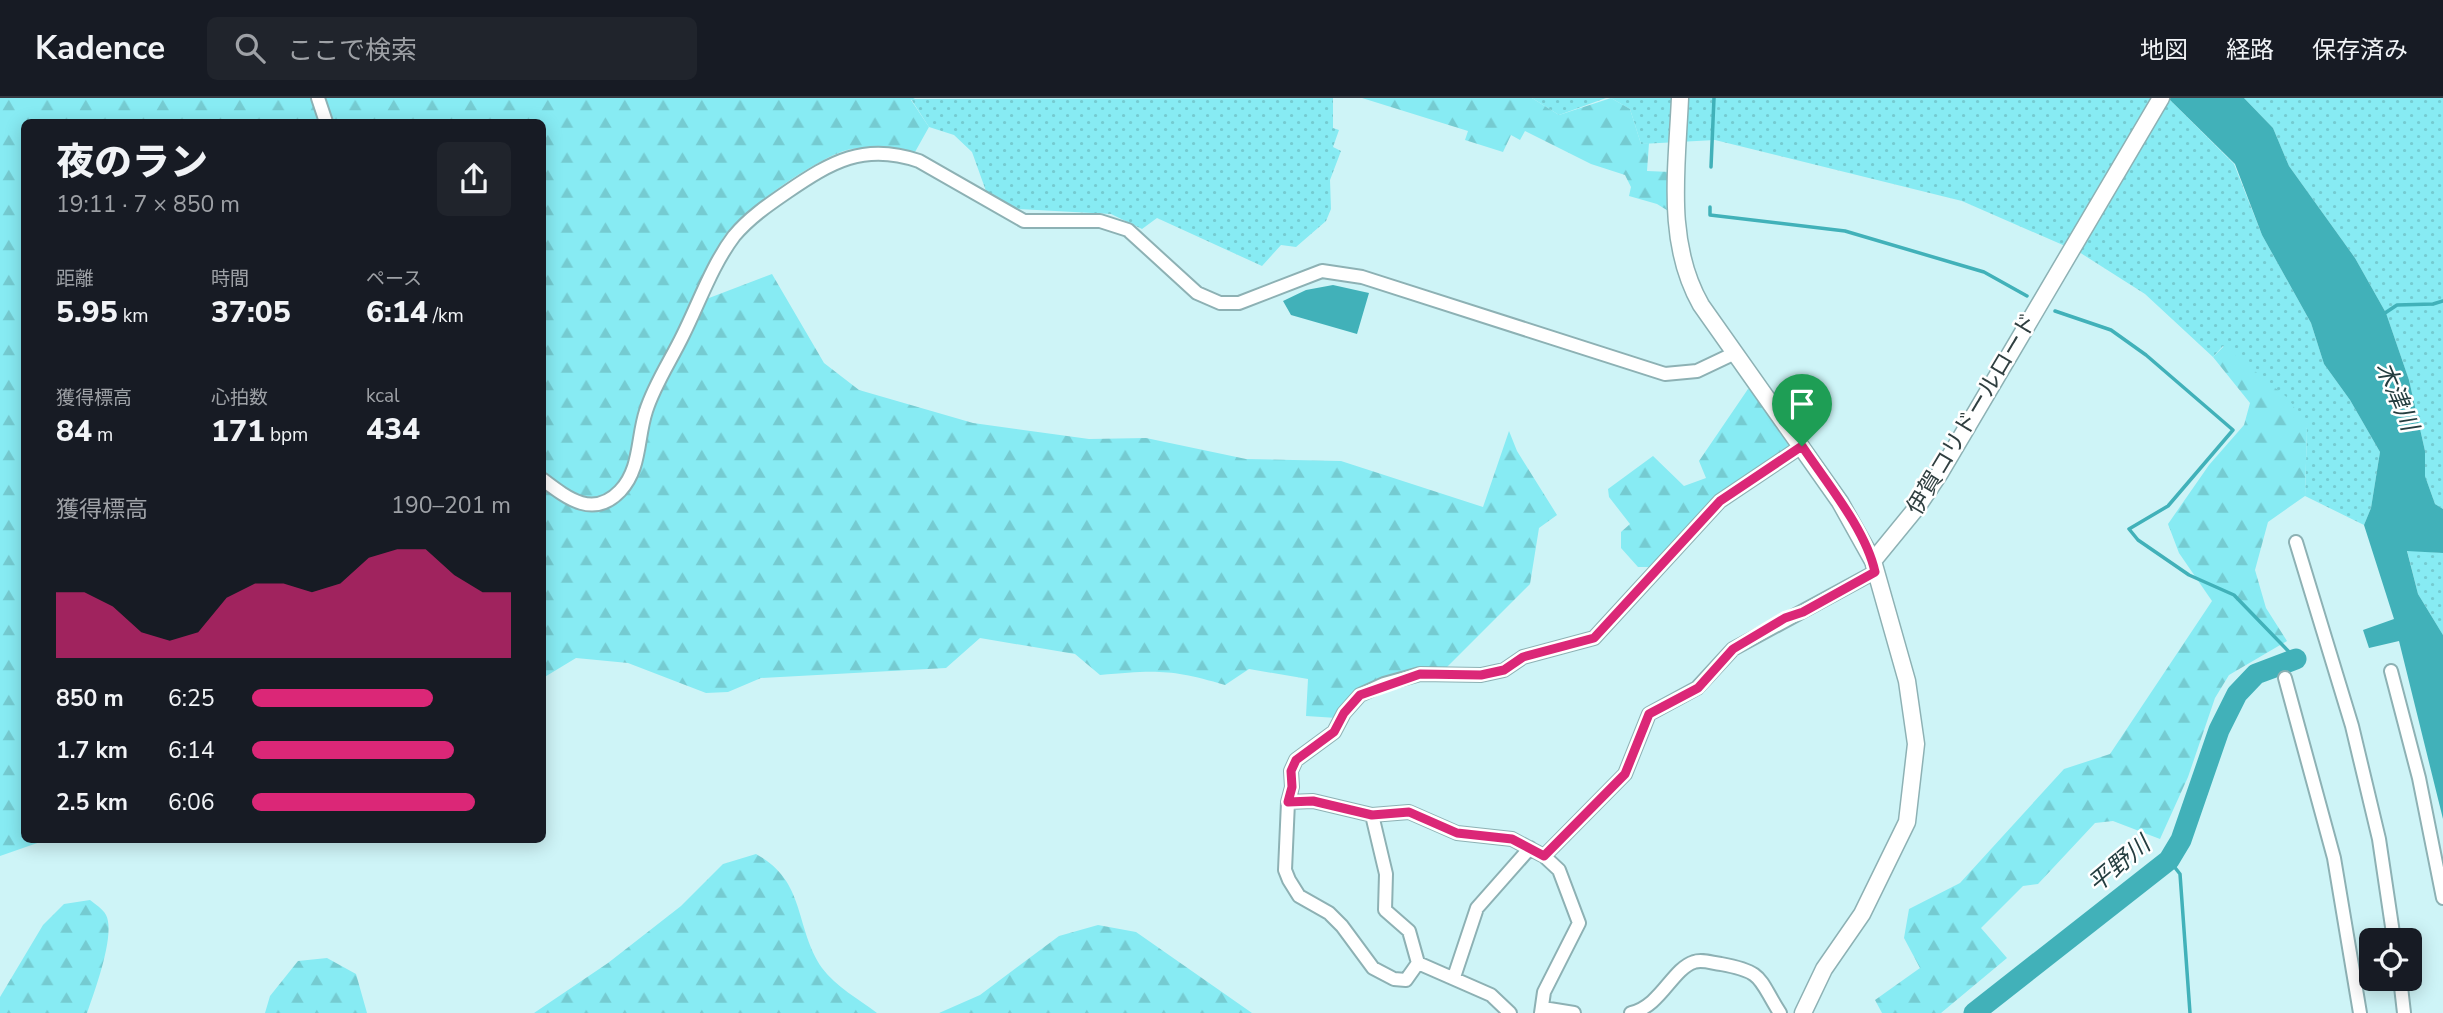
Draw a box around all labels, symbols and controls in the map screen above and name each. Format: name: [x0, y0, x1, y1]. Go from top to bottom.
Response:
search box: [207, 17, 697, 80]
text: Kadence: [35, 26, 165, 71]
icon: search: [231, 29, 269, 67]
text: ここで検索: [287, 33, 417, 68]
text: 地図: [2140, 34, 2188, 66]
text: 経路: [2226, 34, 2274, 66]
text: 保存済み: [2312, 34, 2408, 66]
text: 夜のラン: [56, 137, 208, 188]
button: share: [437, 142, 511, 216]
text: 19:11 · 7 × 850 m: [56, 189, 240, 220]
text: 距離: [56, 266, 94, 292]
text: 時間: [211, 266, 249, 292]
text: ペース: [366, 266, 422, 292]
text: 5.95: [56, 292, 118, 333]
text: 37:05: [211, 292, 291, 333]
text: 6:14: [366, 292, 428, 333]
text: km: [118, 303, 148, 329]
text: /km: [428, 303, 464, 329]
street label: 伊賀コリドールロード: [1899, 307, 2045, 521]
water label: 木津川: [2368, 357, 2427, 438]
pin: [1772, 374, 1832, 446]
text: kcal: [366, 383, 400, 409]
text: 獲得標高: [56, 385, 132, 411]
text: 心拍数: [211, 385, 268, 411]
icon: arrive: [1783, 385, 1821, 423]
text: 434: [366, 409, 420, 450]
text: 84: [56, 411, 92, 452]
text: 171: [211, 411, 265, 452]
text: m: [92, 422, 113, 448]
text: bpm: [265, 422, 308, 448]
text: 190–201 m: [391, 490, 511, 521]
text: 獲得標高: [56, 494, 148, 525]
text: 850 m: [56, 683, 124, 714]
text: 6:25: [168, 683, 215, 714]
text: 1.7 km: [56, 735, 128, 766]
text: 6:14: [168, 735, 215, 766]
text: 2.5 km: [56, 787, 128, 818]
text: 6:06: [168, 787, 215, 818]
water label: 平野川: [2081, 827, 2159, 899]
map controls: [2359, 928, 2422, 991]
button: locate: [2359, 928, 2422, 991]

